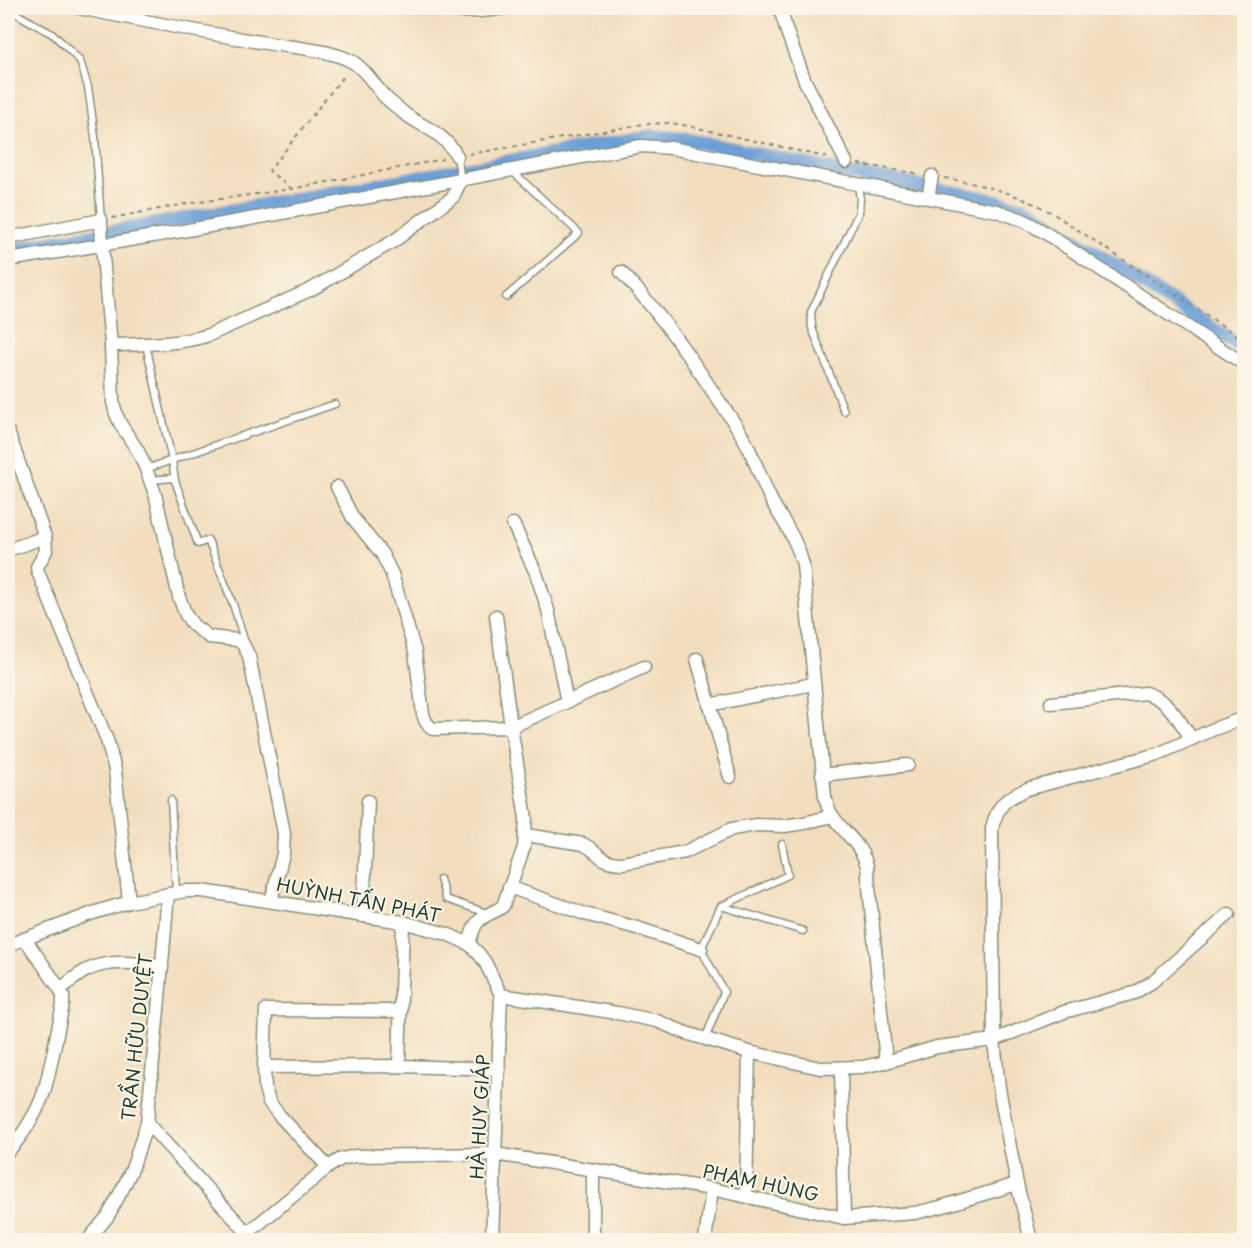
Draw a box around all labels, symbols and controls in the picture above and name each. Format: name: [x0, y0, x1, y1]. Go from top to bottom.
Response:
street label: HUỲNH TẤN PHÁT: [274, 870, 444, 928]
street label: TRẦN HỮU DUYỆT: [114, 951, 158, 1122]
street label: HÀ HUY GIÁP: [462, 1054, 496, 1180]
street label: PHẠM HÙNG: [700, 1157, 822, 1208]

